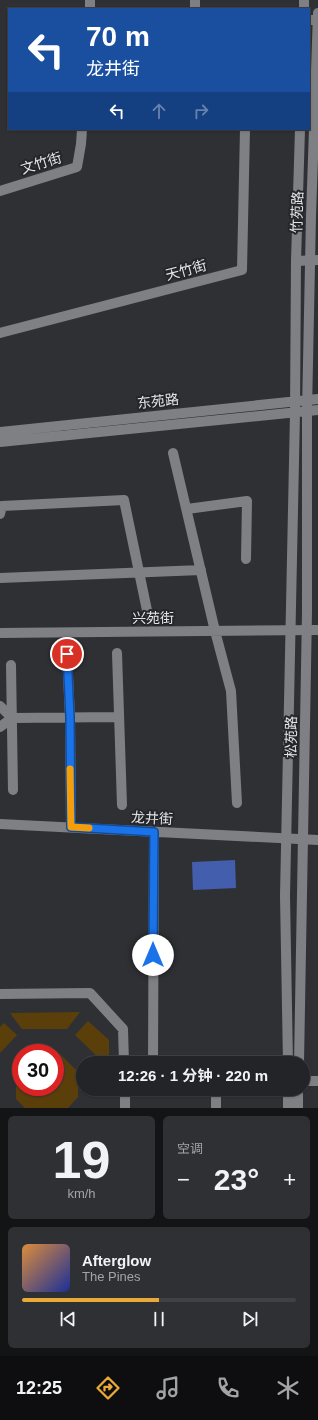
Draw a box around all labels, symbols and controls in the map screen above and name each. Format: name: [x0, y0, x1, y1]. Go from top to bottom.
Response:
text: 70 m: [86, 21, 150, 52]
icon: left: [20, 24, 72, 76]
text: 龙井街: [86, 59, 140, 79]
icon: left: [106, 100, 128, 122]
icon: ahead: [148, 100, 170, 122]
icon: right: [190, 100, 212, 122]
street label: 文竹街: [19, 149, 63, 177]
street label: 竹苑路: [288, 191, 306, 233]
street label: 天竹街: [164, 257, 208, 283]
street label: 东苑路: [136, 391, 180, 411]
street label: 兴苑街: [132, 610, 174, 626]
pin: [50, 637, 84, 671]
icon: arrive: [56, 643, 78, 665]
street label: 松苑路: [283, 716, 299, 758]
street label: 龙井街: [131, 809, 173, 827]
position arrow: [132, 934, 174, 976]
speed limit sign: 30: [12, 1044, 64, 1096]
text: 12:26 · 1 分钟 · 220 m: [118, 1067, 268, 1084]
text: 19: [53, 1131, 110, 1189]
text: 空调: [177, 1141, 203, 1156]
text: 23°: [214, 1163, 259, 1196]
text: −: [177, 1167, 190, 1192]
text: +: [283, 1167, 296, 1192]
text: km/h: [67, 1186, 96, 1201]
text: Afterglow: [82, 1252, 151, 1269]
text: The Pines: [82, 1269, 141, 1284]
icon: previous: [57, 1308, 79, 1330]
icon: pause: [148, 1308, 170, 1330]
icon: next: [239, 1308, 261, 1330]
icon: directions: [94, 1374, 122, 1402]
icon: music: [154, 1374, 182, 1402]
icon: phone: [214, 1374, 242, 1402]
icon: climate: [274, 1374, 302, 1402]
text: 12:25: [16, 1378, 62, 1398]

